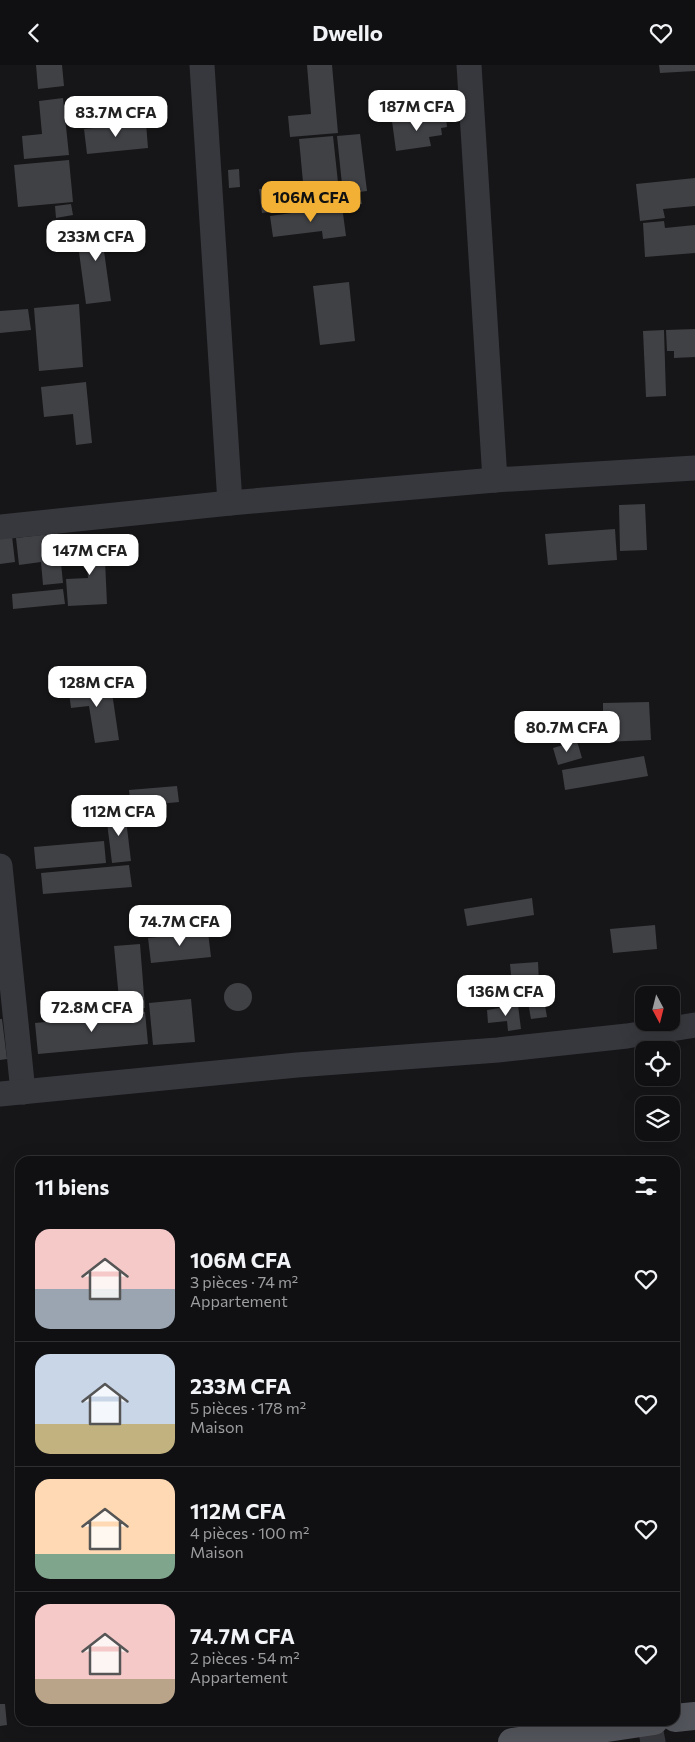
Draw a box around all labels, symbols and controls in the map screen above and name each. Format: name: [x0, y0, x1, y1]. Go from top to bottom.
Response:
icon: back: [20, 19, 48, 47]
text: Dwello: [312, 19, 383, 46]
icon: heart: [647, 19, 675, 47]
pin: 187M CFA: [365, 89, 469, 132]
pin: 83.7M CFA: [59, 95, 173, 138]
text: 187M CFA: [379, 96, 455, 115]
text: 83.7M CFA: [75, 102, 157, 121]
pin: 106M CFA: [259, 181, 363, 223]
text: 106M CFA: [272, 187, 350, 206]
pin: 233M CFA: [44, 219, 148, 262]
text: 233M CFA: [57, 226, 135, 245]
pin: 147M CFA: [38, 533, 142, 576]
text: 147M CFA: [52, 540, 128, 559]
pin: 128M CFA: [45, 665, 149, 708]
text: 128M CFA: [59, 672, 135, 691]
pin: 80.7M CFA: [510, 711, 624, 753]
text: 80.7M CFA: [526, 717, 608, 736]
pin: 112M CFA: [67, 795, 171, 837]
text: 112M CFA: [82, 801, 156, 820]
pin: 74.7M CFA: [123, 905, 237, 947]
text: 74.7M CFA: [140, 911, 220, 930]
pin: 136M CFA: [454, 975, 558, 1017]
text: 136M CFA: [468, 981, 544, 1000]
north arrow: [635, 986, 680, 1031]
map controls: [635, 986, 680, 1141]
pin: 72.8M CFA: [35, 991, 149, 1033]
text: 72.8M CFA: [51, 997, 133, 1016]
button: locate: [635, 1041, 680, 1086]
button: layers: [635, 1096, 680, 1141]
icon: filters: [632, 1172, 660, 1200]
text: 11 biens: [35, 1174, 109, 1199]
text: 106M CFA: [190, 1247, 291, 1272]
icon: home: [75, 1249, 135, 1309]
icon: heart: [632, 1265, 660, 1293]
text: 3 pièces · 74 m²: [190, 1272, 298, 1291]
text: Appartement: [190, 1291, 288, 1310]
text: 233M CFA: [190, 1373, 291, 1398]
icon: home: [75, 1374, 135, 1434]
icon: heart: [632, 1390, 660, 1418]
text: 5 pièces · 178 m²: [190, 1398, 306, 1417]
text: Maison: [190, 1417, 244, 1436]
text: 112M CFA: [190, 1498, 286, 1523]
icon: home: [75, 1499, 135, 1559]
icon: heart: [632, 1515, 660, 1543]
text: 4 pièces · 100 m²: [190, 1523, 309, 1542]
text: Maison: [190, 1542, 244, 1561]
text: 74.7M CFA: [190, 1623, 295, 1648]
icon: home: [75, 1624, 135, 1684]
icon: heart: [632, 1640, 660, 1668]
text: 2 pièces · 54 m²: [190, 1648, 300, 1667]
text: Appartement: [190, 1667, 288, 1686]

